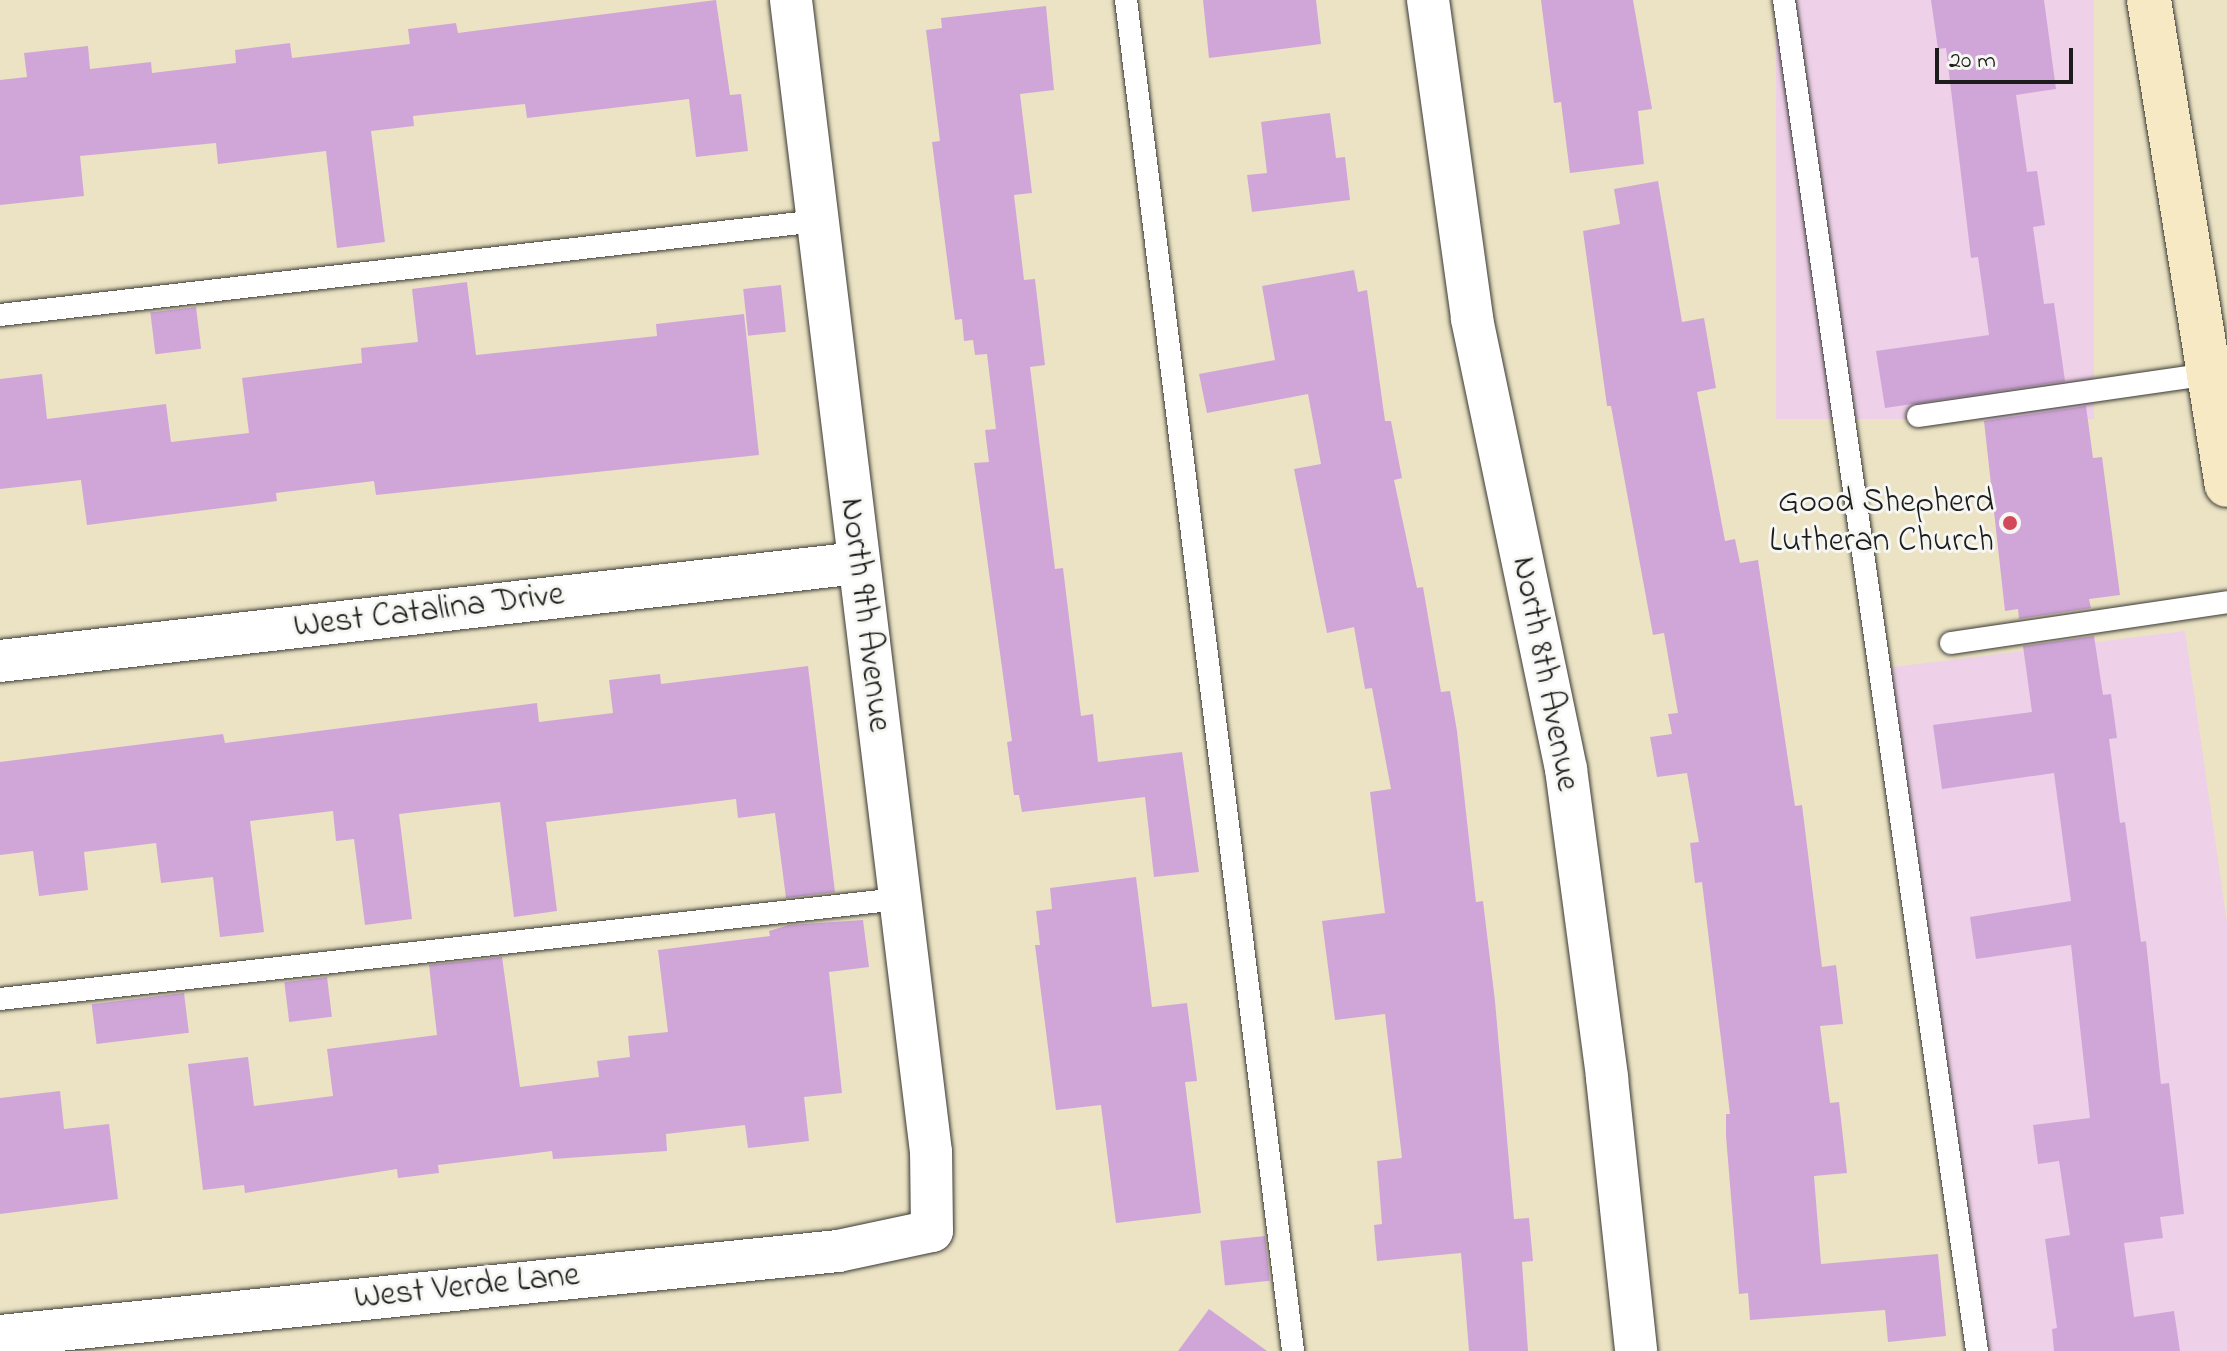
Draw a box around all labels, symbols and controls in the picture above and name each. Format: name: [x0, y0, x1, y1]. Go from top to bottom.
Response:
scale bar: [1939, 32, 2077, 82]
text: 20 m: [1949, 44, 1996, 79]
place label: Good Shepherd Lutheran Church: [1769, 483, 1994, 562]
street label: North 9th Avenue: [829, 496, 899, 734]
marker: Good Shepherd Lutheran Church: [2001, 514, 2019, 532]
street label: North 8th Avenue: [1501, 553, 1587, 795]
street label: West Catalina Drive: [291, 575, 567, 649]
street label: West Verde Lane: [352, 1256, 582, 1320]

